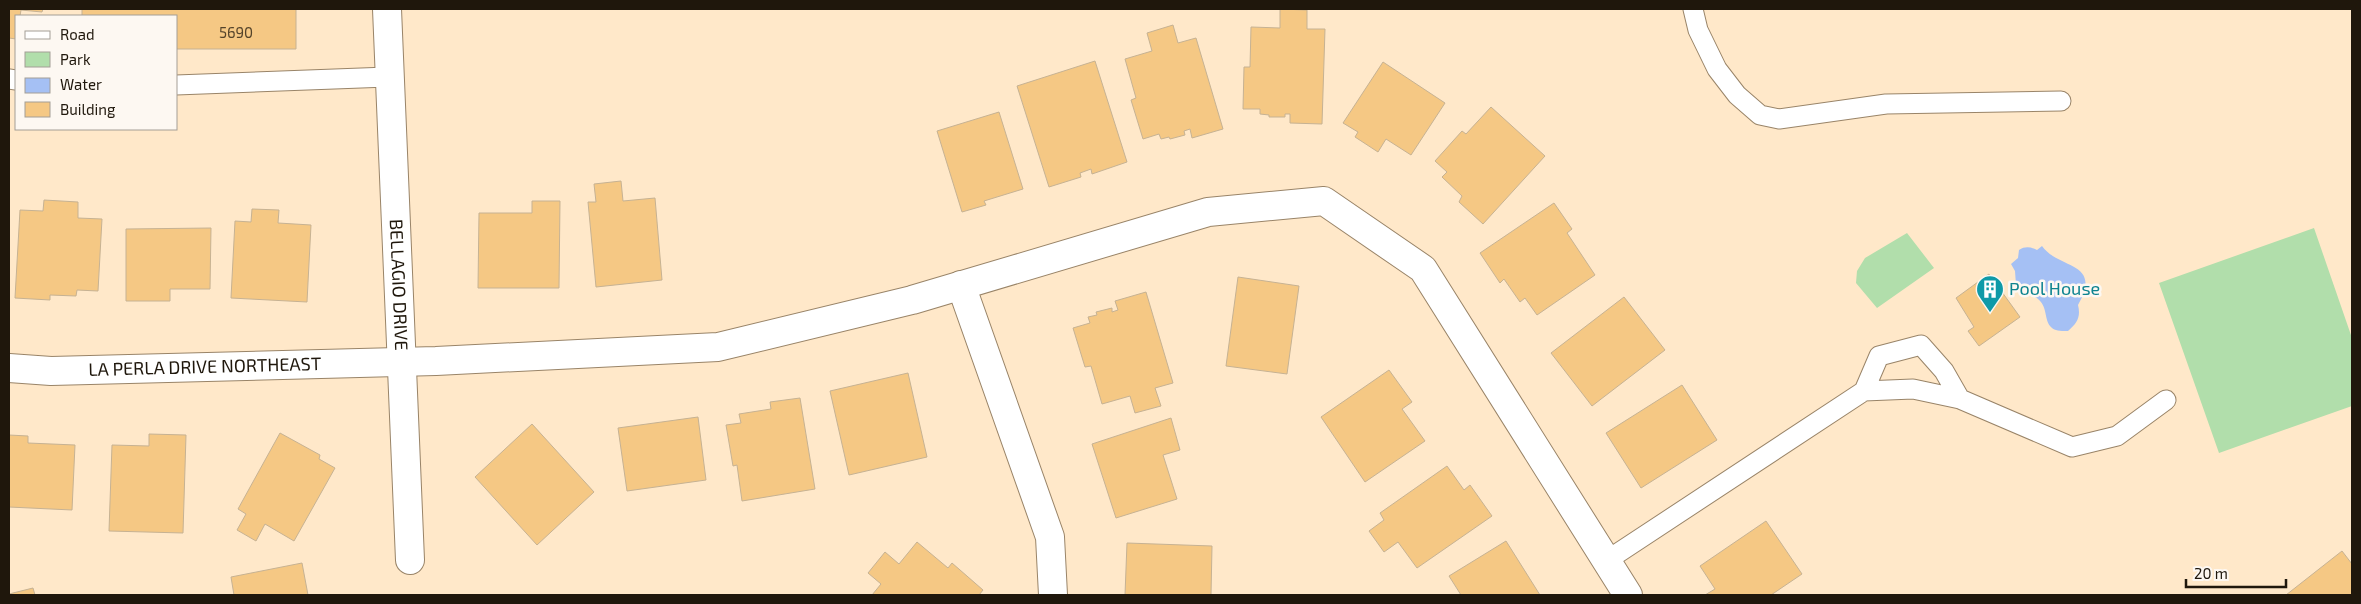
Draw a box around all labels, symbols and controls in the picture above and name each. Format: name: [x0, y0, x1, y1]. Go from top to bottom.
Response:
legend: [15, 15, 178, 130]
house number: 5690: [219, 23, 253, 41]
text: Road: [60, 25, 95, 43]
text: Park: [60, 50, 91, 68]
text: Water: [60, 75, 102, 93]
text: Building: [60, 100, 116, 118]
street label: BELLAGIO DRIVE: [386, 218, 413, 351]
building icon: Pool House: [1975, 274, 2005, 313]
place label: Pool House: [2009, 277, 2100, 299]
street label: LA PERLA DRIVE NORTHEAST: [88, 352, 322, 380]
scale bar: [2186, 556, 2286, 588]
text: 20 m: [2194, 564, 2228, 582]

